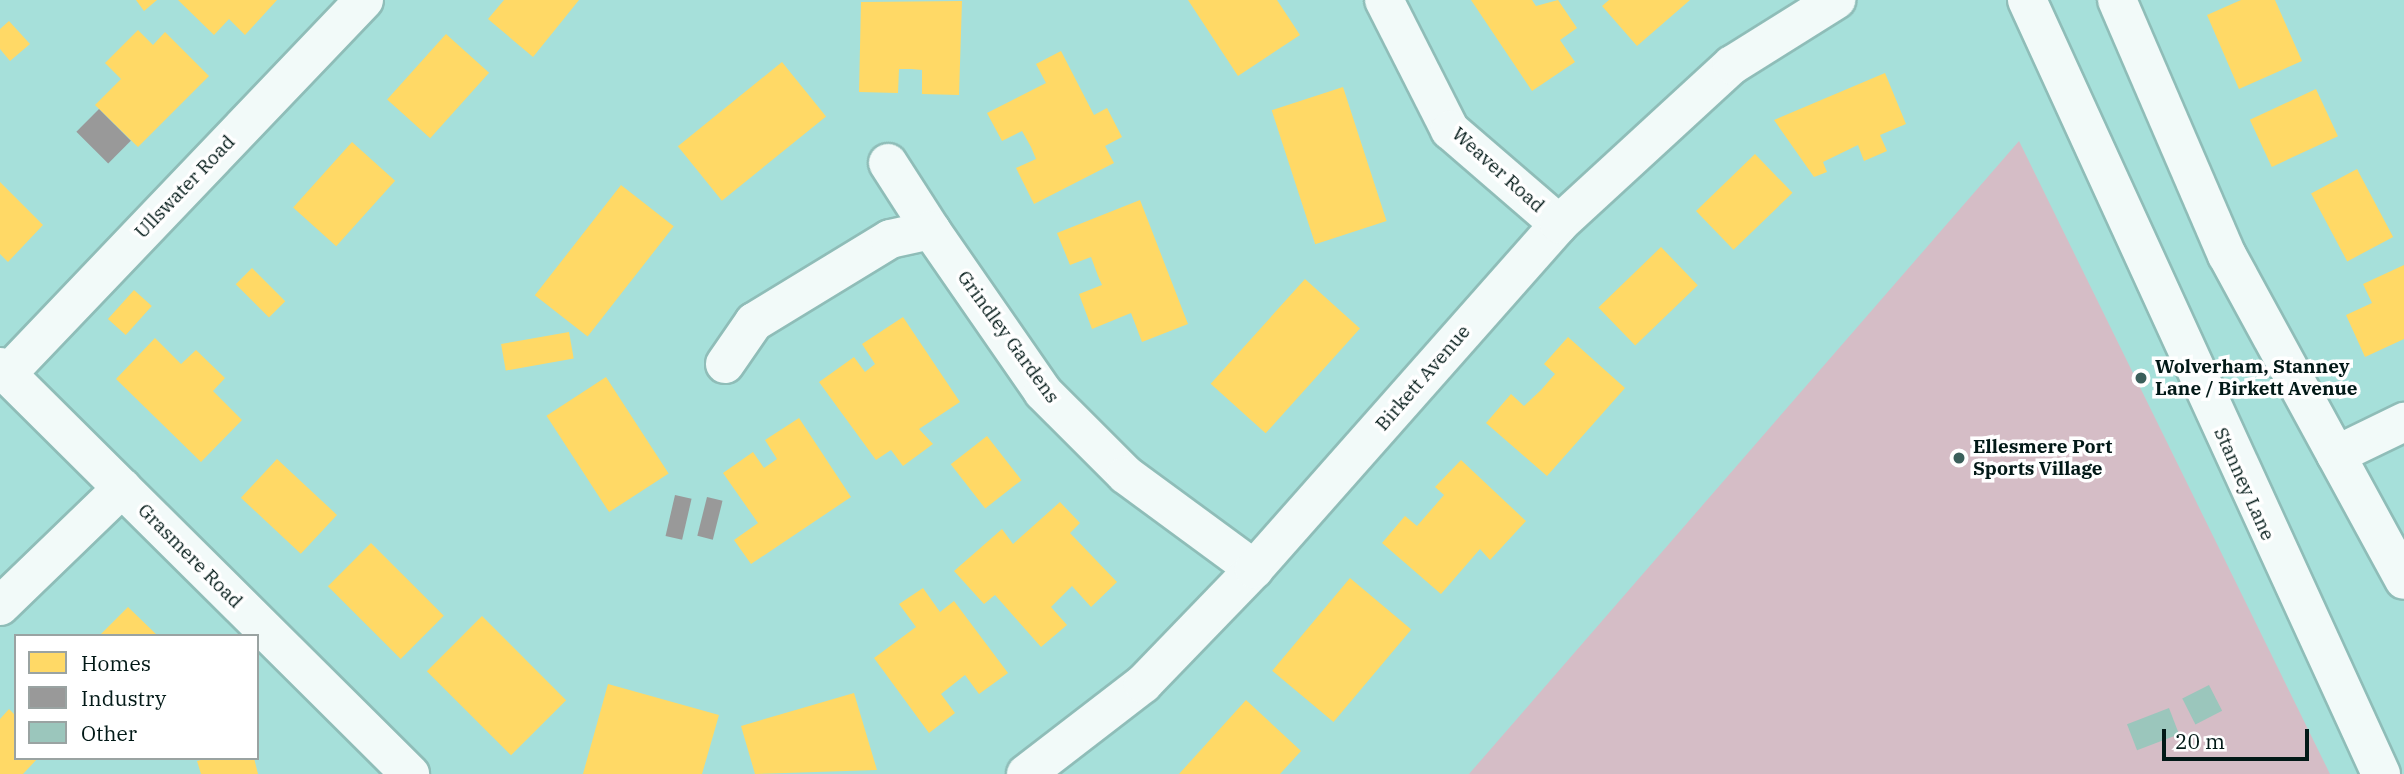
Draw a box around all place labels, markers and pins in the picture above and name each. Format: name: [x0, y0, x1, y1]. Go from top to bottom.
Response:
place label: Wolverham, Stanney Lane / Birkett Avenue: [2155, 356, 2358, 400]
marker: Wolverham, Stanney Lane / Birkett Avenue: [2133, 370, 2149, 386]
place label: Ellesmere Port Sports Village: [1973, 436, 2112, 480]
marker: Ellesmere Port Sports Village: [1951, 450, 1967, 466]

